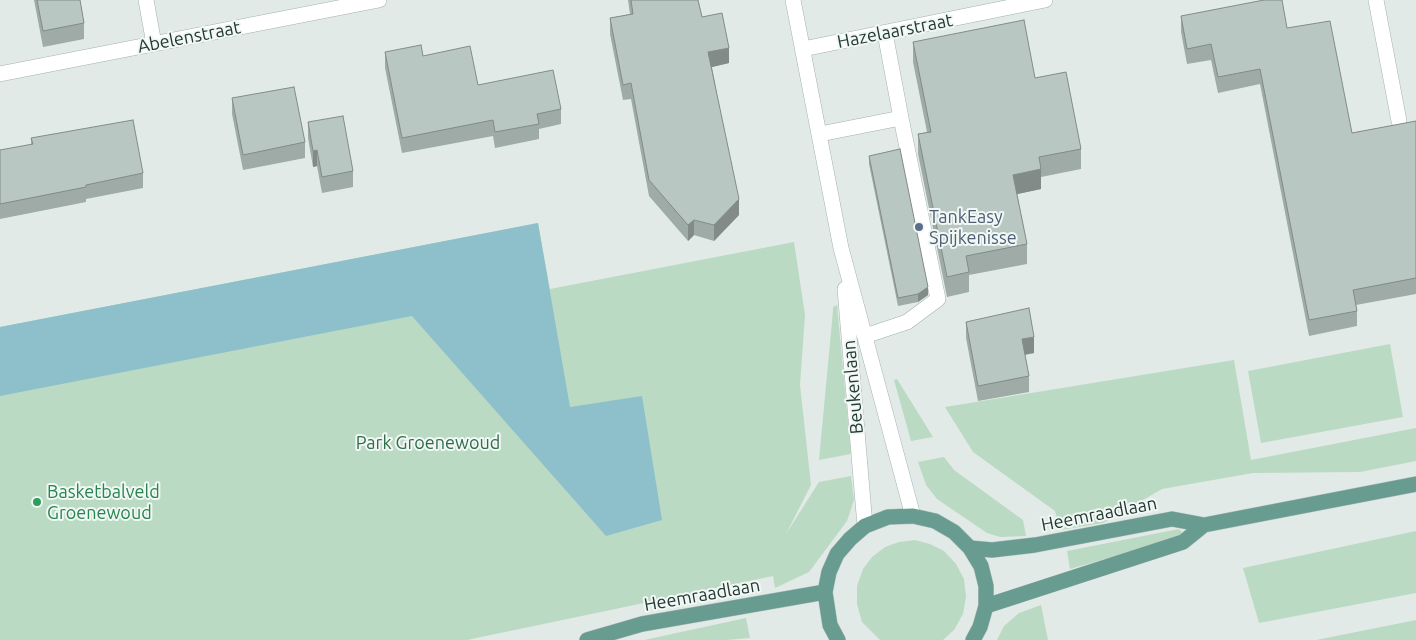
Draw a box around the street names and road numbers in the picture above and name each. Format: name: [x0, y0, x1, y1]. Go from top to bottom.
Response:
street label: Hazelaarstraat: [835, 9, 955, 53]
street label: Abelenstraat: [136, 16, 242, 58]
street label: Beukenlaan: [838, 339, 868, 435]
street label: Heemraadlaan: [1039, 492, 1159, 536]
street label: Heemraadlaan: [642, 574, 762, 616]

